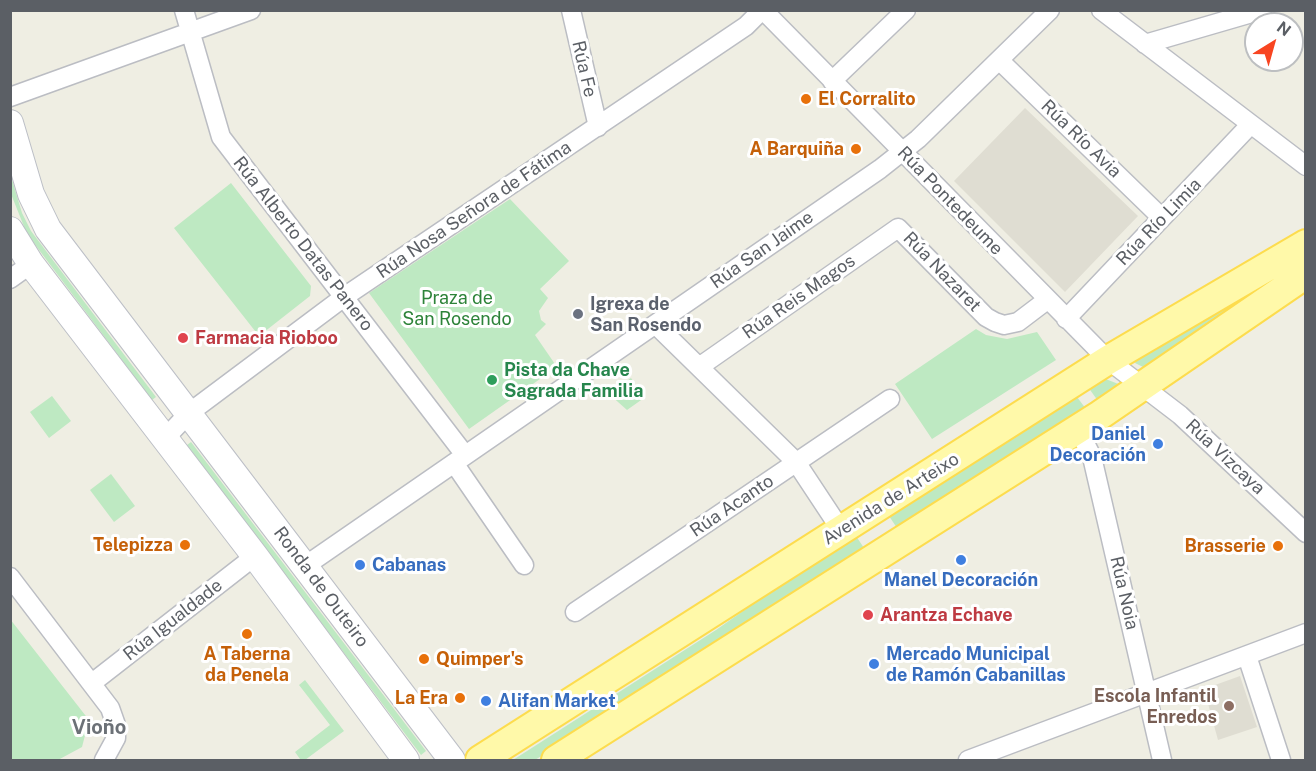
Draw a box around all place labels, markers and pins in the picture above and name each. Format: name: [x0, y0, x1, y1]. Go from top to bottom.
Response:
place label: El Corralito: [818, 88, 916, 110]
marker: El Corralito: [799, 92, 813, 106]
place label: A Barquiña: [750, 138, 844, 160]
marker: A Barquiña: [849, 142, 863, 156]
place label: Igrexa de San Rosendo: [590, 293, 702, 336]
marker: Igrexa de San Rosendo: [571, 307, 585, 321]
place label: Farmacia Rioboo: [195, 327, 338, 349]
marker: Farmacia Rioboo: [176, 331, 190, 345]
place label: Pista da Chave Sagrada Familia: [504, 359, 643, 401]
marker: Pista da Chave Sagrada Familia: [485, 373, 499, 387]
place label: Daniel Decoración: [1049, 423, 1146, 466]
marker: Daniel Decoración: [1151, 437, 1165, 451]
place label: Telepizza: [93, 534, 173, 556]
place label: Brasserie: [1184, 535, 1266, 557]
marker: Telepizza: [178, 538, 192, 552]
marker: Brasserie: [1271, 539, 1285, 553]
marker: Manel Decoración: [954, 553, 968, 567]
place label: Cabanas: [372, 554, 446, 576]
marker: Cabanas: [353, 558, 367, 572]
place label: Manel Decoración: [884, 569, 1038, 591]
place label: Arantza Echave: [880, 604, 1013, 626]
marker: Arantza Echave: [861, 608, 875, 622]
marker: A Taberna da Penela: [240, 627, 254, 641]
place label: A Taberna da Penela: [204, 643, 290, 686]
place label: Mercado Municipal de Ramón Cabanillas: [886, 643, 1066, 686]
place label: Quimper's: [436, 648, 524, 670]
marker: Quimper's: [417, 652, 431, 666]
marker: Mercado Municipal de Ramón Cabanillas: [867, 657, 881, 671]
place label: Escola Infantil Enredos: [1094, 685, 1217, 728]
place label: La Era: [395, 687, 448, 709]
place label: Alifan Market: [498, 690, 616, 712]
marker: La Era: [453, 691, 467, 705]
marker: Alifan Market: [479, 694, 493, 708]
marker: Escola Infantil Enredos: [1222, 699, 1236, 713]

